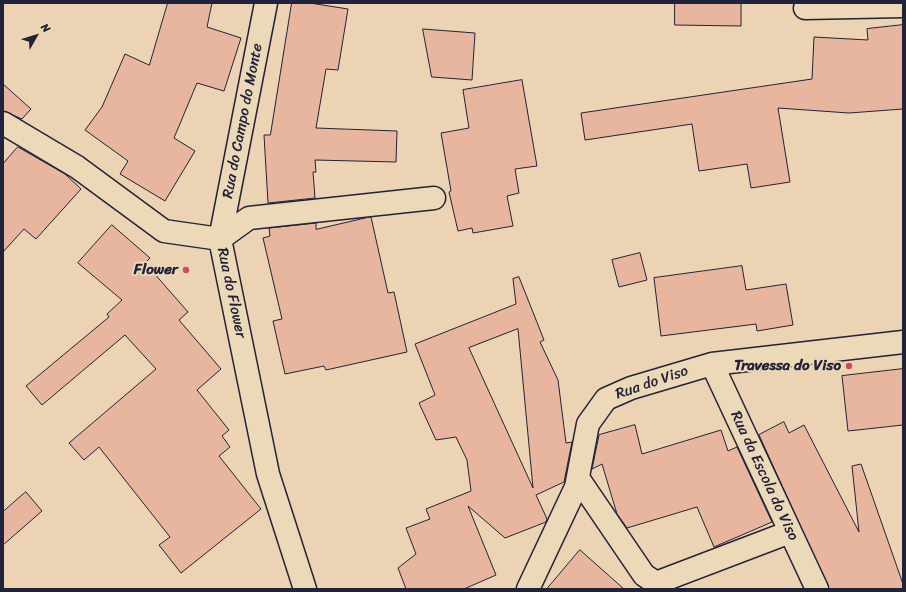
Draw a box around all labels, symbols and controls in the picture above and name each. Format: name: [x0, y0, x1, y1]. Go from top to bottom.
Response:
north arrow: [16, 16, 56, 56]
text: N: [36, 19, 55, 37]
street label: Rua do Campo do Monte: [219, 42, 267, 200]
street label: Rua do Flower: [213, 246, 249, 340]
place label: Flower: [134, 261, 178, 279]
marker: Flower: [181, 265, 191, 275]
place label: Travessa do Viso: [734, 357, 841, 375]
marker: Travessa do Viso: [844, 361, 854, 371]
street label: Rua do Viso: [613, 362, 691, 404]
street label: Rua da Escola do Viso: [726, 408, 802, 544]

